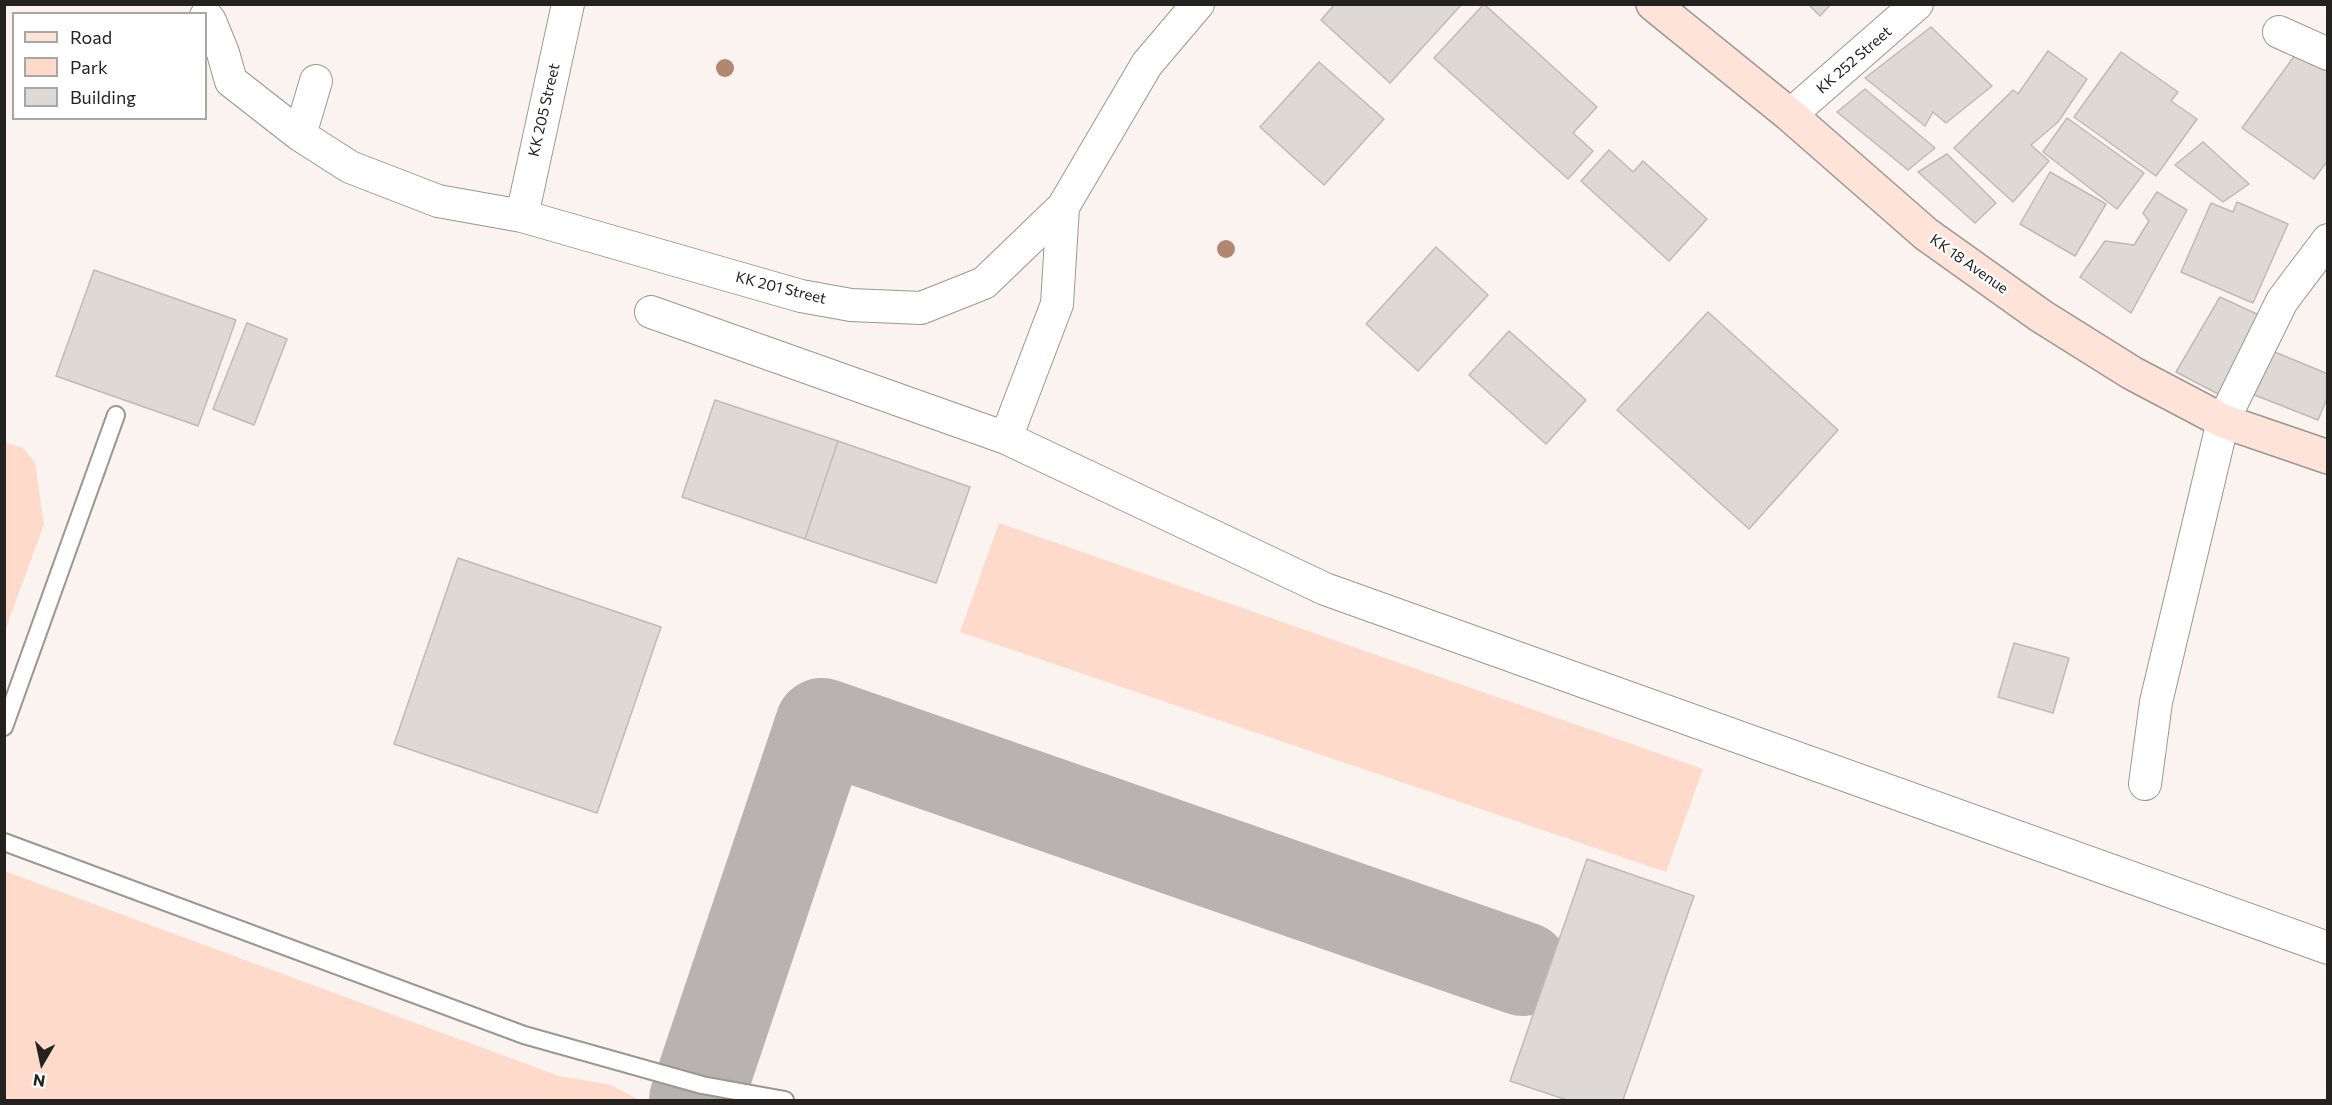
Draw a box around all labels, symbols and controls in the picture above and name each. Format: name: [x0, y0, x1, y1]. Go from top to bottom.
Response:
legend: [12, 12, 207, 120]
street label: KK 252 Street: [1813, 23, 1895, 97]
text: Road: [70, 26, 112, 48]
text: Park: [70, 56, 108, 78]
street label: KK 205 Street: [525, 62, 563, 158]
text: Building: [70, 86, 136, 108]
street label: KK 18 Avenue: [1926, 230, 2012, 298]
street label: KK 201 Street: [734, 268, 828, 308]
north arrow: [12, 1033, 72, 1093]
text: N: [32, 1071, 47, 1092]

